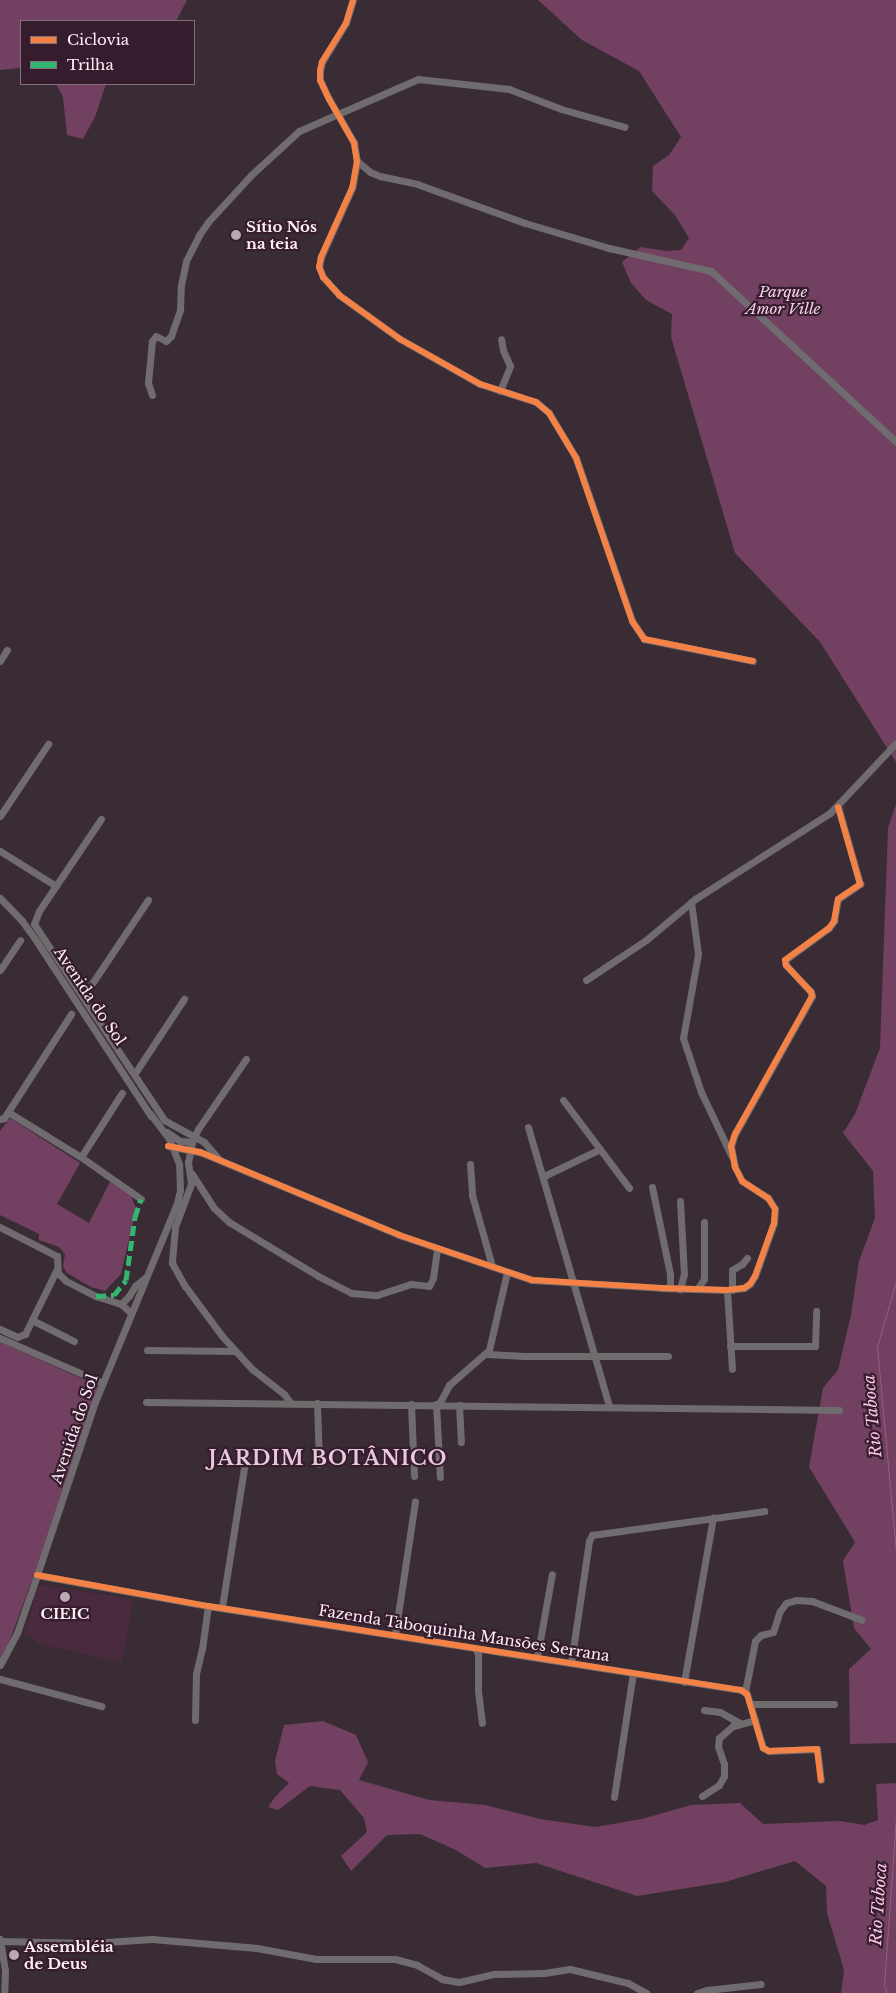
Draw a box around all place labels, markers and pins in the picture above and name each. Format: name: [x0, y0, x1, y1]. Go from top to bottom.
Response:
place label: Sítio Nós na teia: [246, 217, 317, 252]
marker: Sítio Nós na teia: [230, 229, 242, 241]
marker: CIEIC: [59, 1591, 71, 1603]
place label: CIEIC: [41, 1605, 89, 1623]
place label: Assembléia de Deus: [24, 1937, 114, 1972]
marker: Assembléia de Deus: [8, 1949, 20, 1961]

